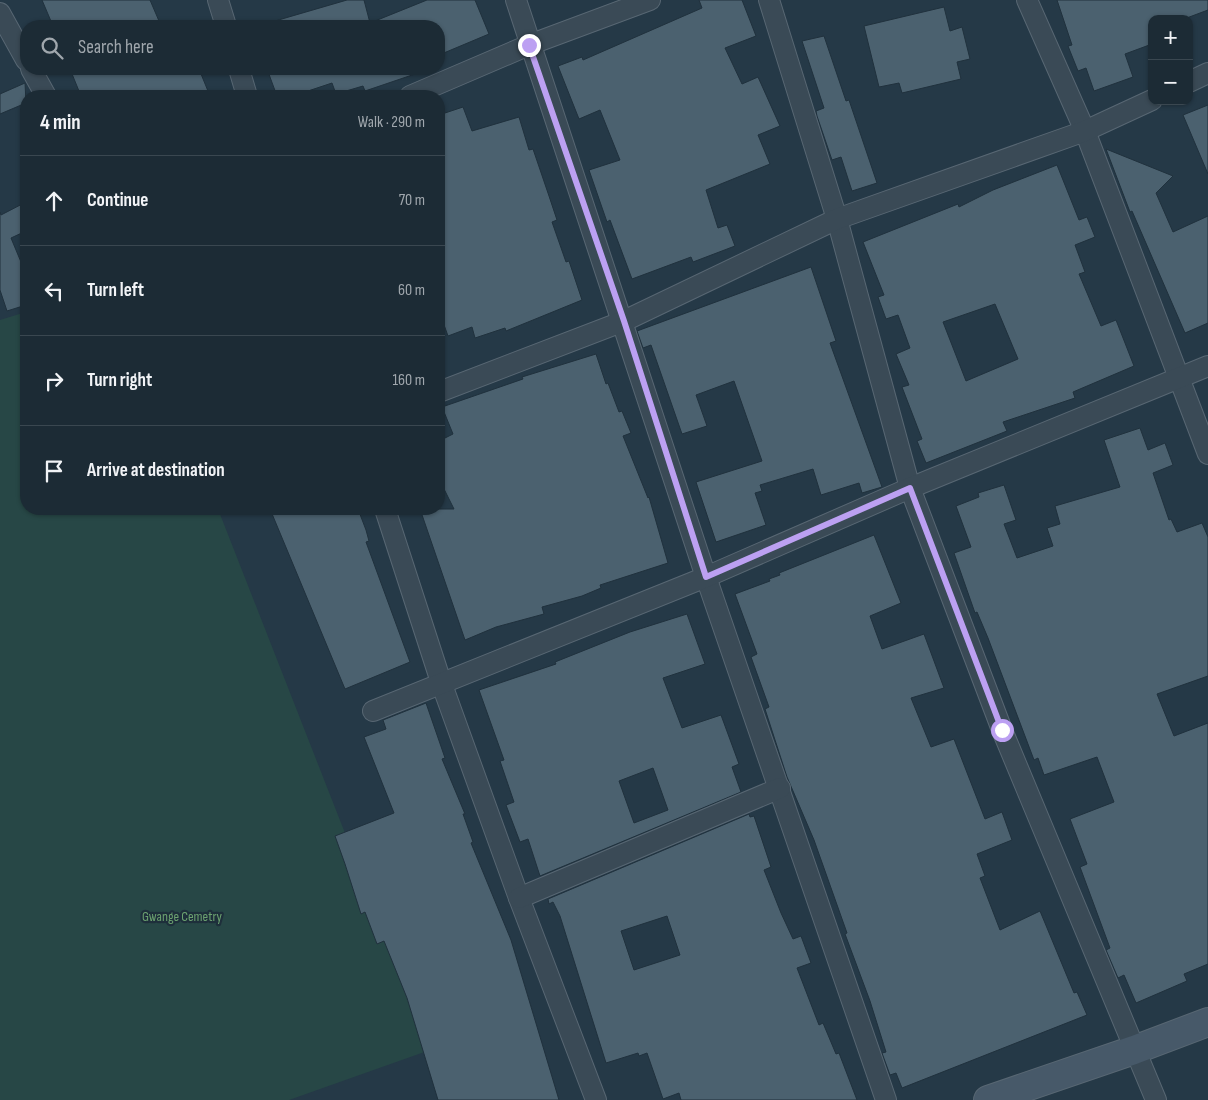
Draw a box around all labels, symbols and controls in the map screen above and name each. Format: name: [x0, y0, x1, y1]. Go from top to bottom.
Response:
map controls: [1148, 15, 1193, 105]
button: +: [1148, 15, 1193, 60]
search box: [20, 20, 445, 75]
icon: search: [38, 34, 66, 62]
route end: [518, 34, 541, 57]
text: Search here: [78, 36, 154, 59]
button: −: [1148, 60, 1193, 105]
text: 4 min: [40, 110, 81, 135]
text: Walk · 290 m: [358, 113, 425, 132]
icon: ahead: [40, 187, 68, 215]
text: Continue: [87, 189, 148, 212]
text: 70 m: [399, 191, 425, 210]
icon: left: [40, 277, 68, 305]
text: Turn left: [87, 279, 144, 302]
text: 60 m: [398, 281, 425, 300]
icon: right: [40, 367, 68, 395]
text: Turn right: [87, 369, 152, 392]
text: 160 m: [392, 371, 425, 390]
icon: arrive: [40, 457, 68, 485]
text: Arrive at destination: [87, 459, 225, 482]
route start: [991, 719, 1014, 742]
park label: Gwange Cemetry: [142, 908, 223, 925]

